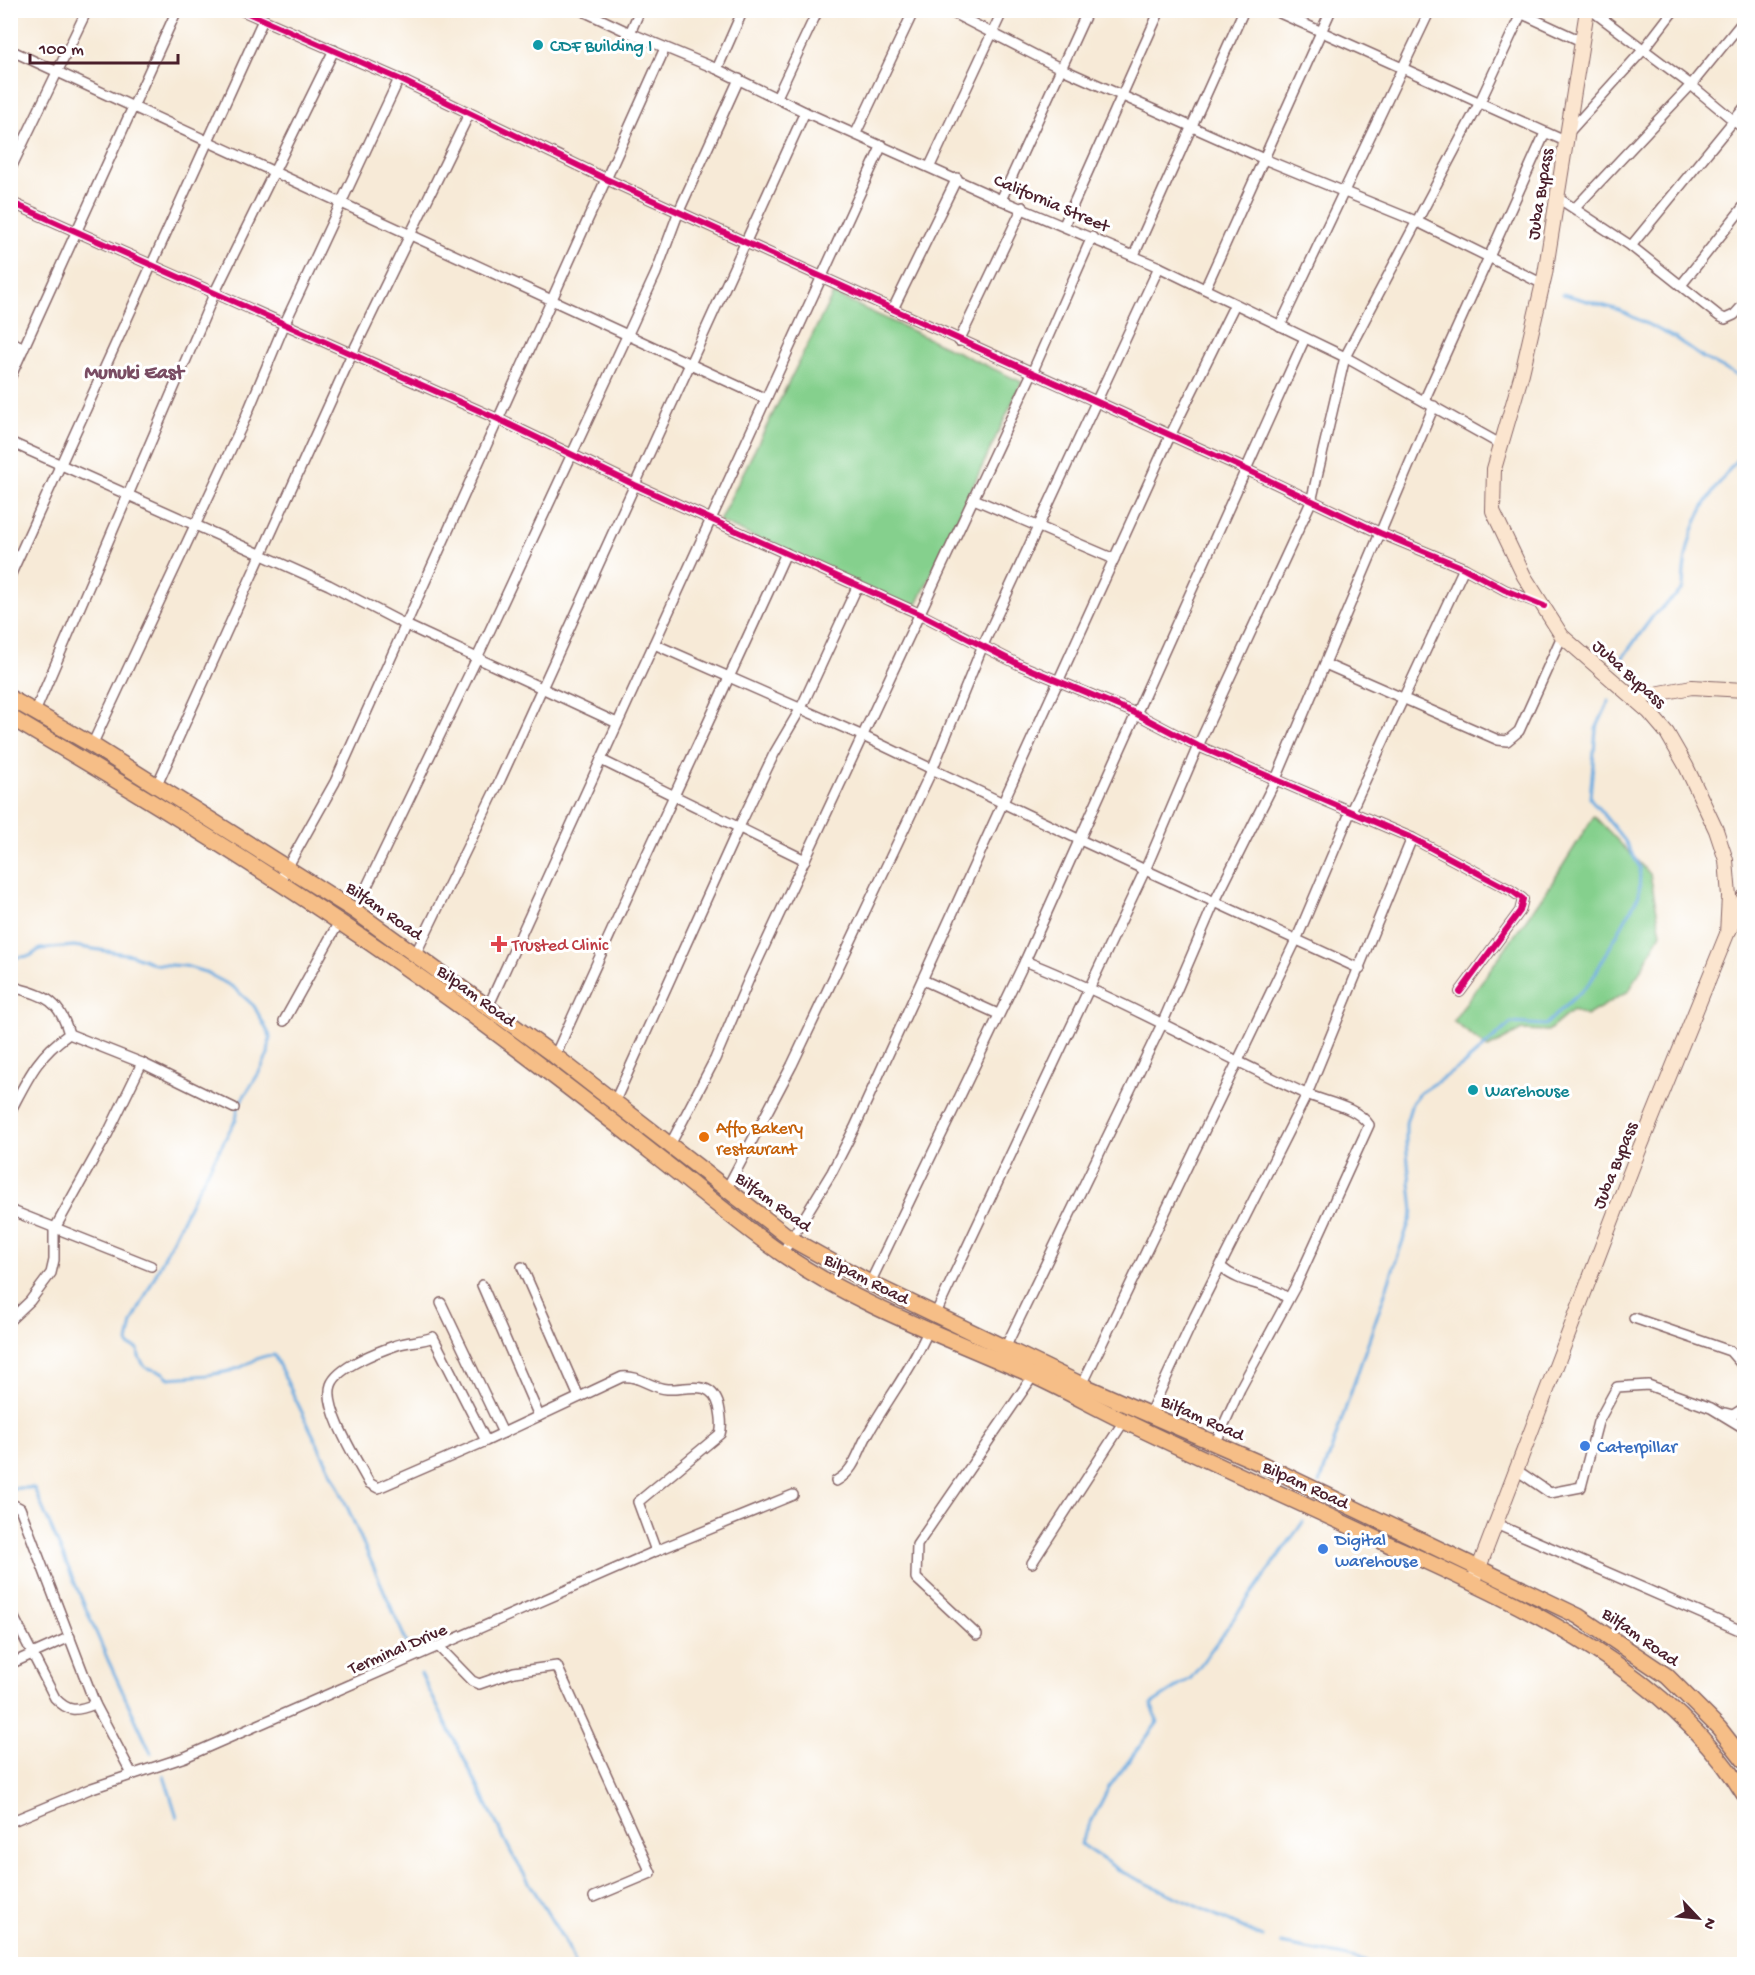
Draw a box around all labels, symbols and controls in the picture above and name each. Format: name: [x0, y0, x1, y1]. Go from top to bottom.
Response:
scale bar: [30, 27, 178, 65]
place label: CDF Building I: [550, 37, 652, 58]
marker: CDF Building I: [531, 38, 545, 52]
text: 100 m: [38, 40, 84, 61]
street label: Juba Bypass: [1524, 146, 1559, 241]
street label: California Street: [990, 170, 1114, 239]
district label: Munuki East: [84, 363, 185, 386]
street label: Juba Bypass: [1587, 636, 1671, 714]
street label: Bilfam Road: [340, 877, 427, 947]
marker: Trusted Clinic: [490, 935, 508, 953]
place label: Trusted Clinic: [511, 936, 609, 957]
street label: Bilpam Road: [431, 961, 520, 1033]
place label: Warehouse: [1485, 1082, 1570, 1103]
marker: Warehouse: [1466, 1083, 1480, 1097]
street label: Juba Bypass: [1589, 1118, 1644, 1212]
place label: Affo Bakery restaurant: [716, 1119, 803, 1161]
marker: Affo Bakery restaurant: [697, 1130, 711, 1144]
street label: Bilfam Road: [730, 1168, 816, 1239]
street label: Bilpam Road: [819, 1249, 913, 1311]
street label: Bilfam Road: [1156, 1391, 1248, 1448]
place label: Caterpillar: [1597, 1438, 1678, 1459]
marker: Caterpillar: [1578, 1439, 1592, 1453]
street label: Bilpam Road: [1258, 1457, 1353, 1516]
place label: Digital warehouse: [1334, 1531, 1419, 1573]
marker: Digital warehouse: [1316, 1542, 1330, 1556]
street label: Bilfam Road: [1596, 1603, 1683, 1673]
street label: Terminal Drive: [344, 1620, 451, 1681]
north arrow: [1668, 1888, 1728, 1948]
text: N: [1697, 1914, 1719, 1932]

